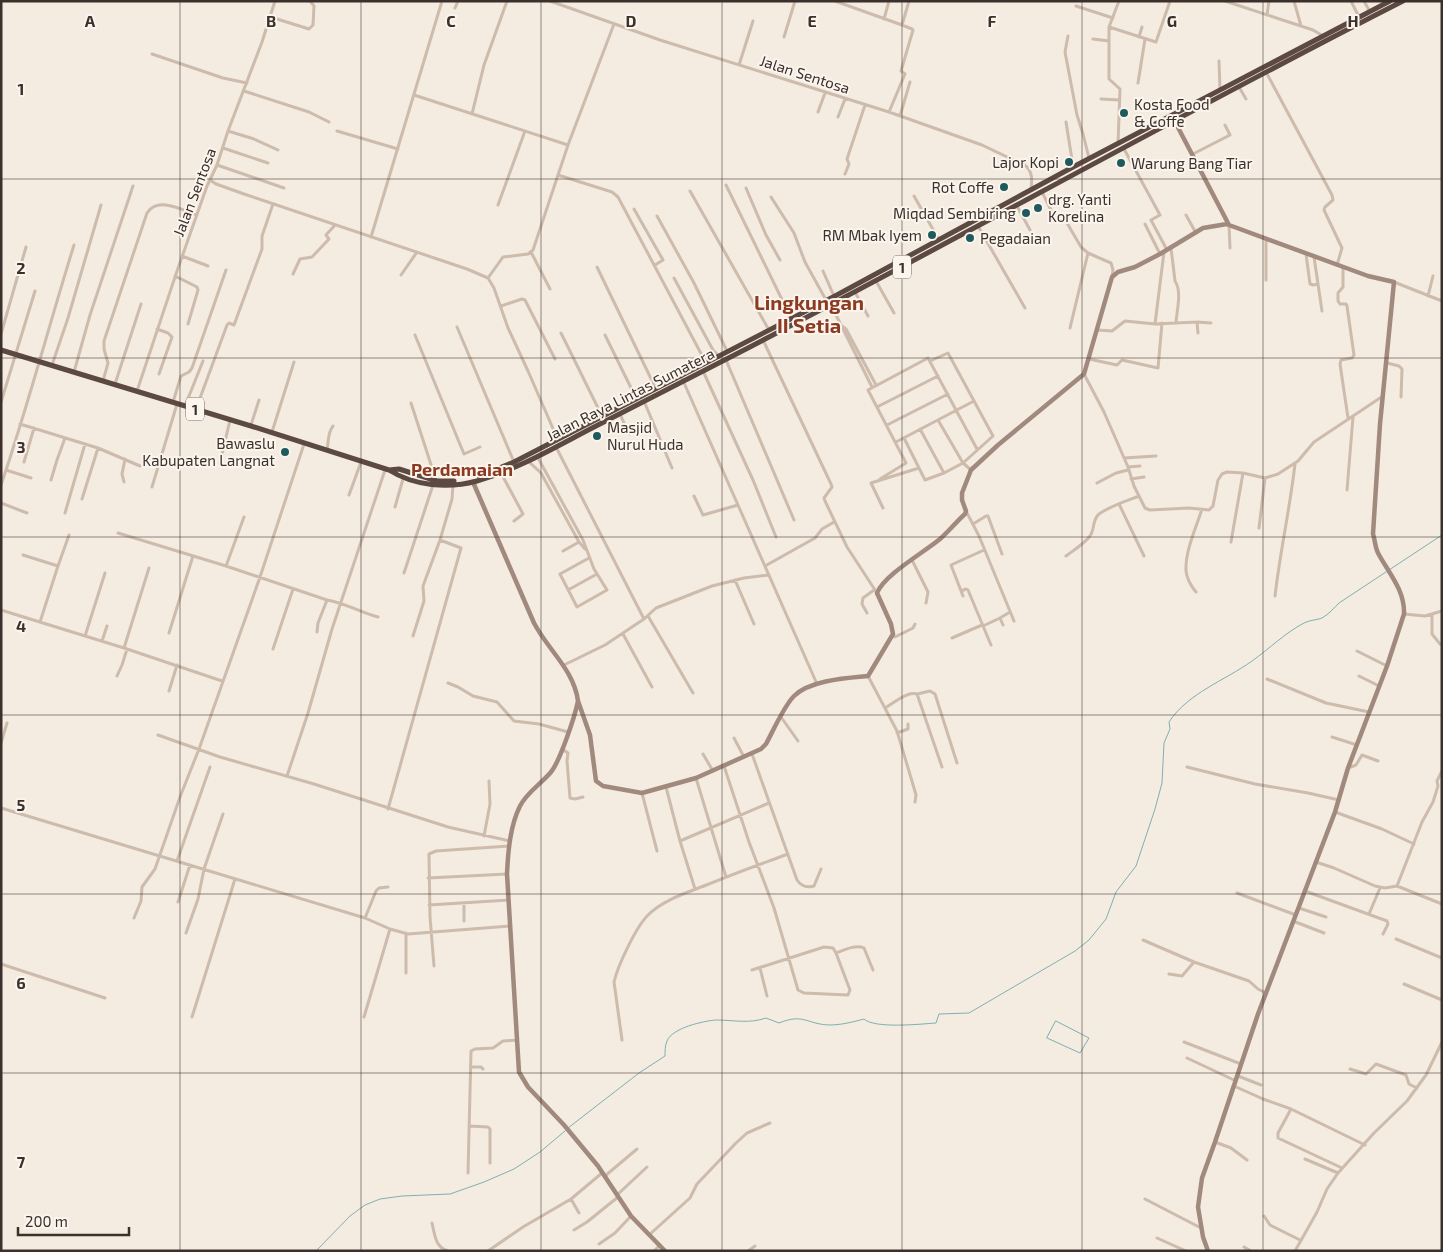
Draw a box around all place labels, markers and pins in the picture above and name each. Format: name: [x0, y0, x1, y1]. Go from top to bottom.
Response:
place label: Kosta Food & Coffe: [1134, 95, 1210, 130]
marker: Kosta Food & Coffe: [1118, 107, 1130, 119]
place label: Lajor Kopi: [992, 153, 1059, 172]
place label: Warung Bang Tiar: [1131, 154, 1253, 172]
marker: Lajor Kopi: [1063, 156, 1075, 168]
marker: Warung Bang Tiar: [1115, 157, 1127, 169]
place label: Rot Coffe: [932, 178, 994, 196]
marker: Rot Coffe: [998, 181, 1010, 193]
place label: drg. Yanti Korelina: [1048, 190, 1111, 225]
marker: drg. Yanti Korelina: [1032, 202, 1044, 214]
place label: Miqdad Sembiring: [893, 204, 1017, 222]
marker: Miqdad Sembiring: [1020, 207, 1032, 219]
place label: RM Mbak Iyem: [822, 226, 922, 244]
marker: RM Mbak Iyem: [926, 229, 938, 241]
place label: Pegadaian: [980, 229, 1051, 247]
marker: Pegadaian: [964, 232, 976, 244]
place label: Masjid Nurul Huda: [607, 418, 684, 453]
marker: Masjid Nurul Huda: [591, 430, 603, 442]
place label: Bawaslu Kabupaten Langnat: [142, 434, 275, 469]
marker: Bawaslu Kabupaten Langnat: [279, 446, 291, 458]

